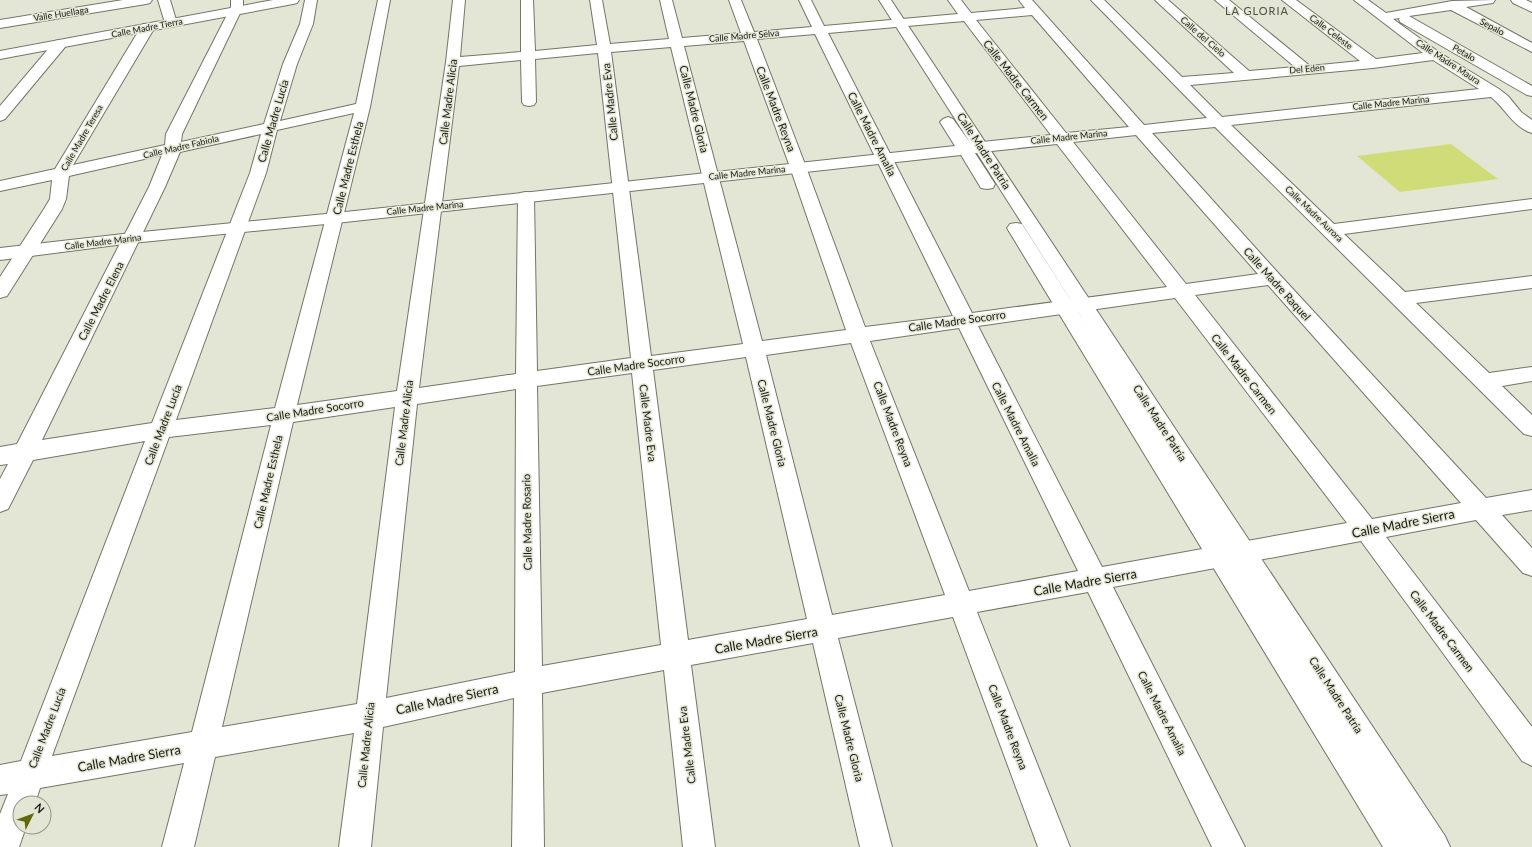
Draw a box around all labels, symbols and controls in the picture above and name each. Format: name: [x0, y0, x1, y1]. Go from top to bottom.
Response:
street label: Valle Huellaga: [33, 4, 89, 23]
district label: LA GLORIA: [1225, 4, 1289, 17]
street label: Calle Celeste: [1308, 12, 1355, 52]
street label: Calle del Cielo: [1179, 14, 1228, 59]
street label: Calle Madre Tierra: [110, 15, 184, 40]
street label: Sepalo: [1478, 16, 1506, 38]
street label: Calle Madre Selva: [708, 27, 780, 44]
street label: Calle Madre Carmen: [981, 37, 1052, 123]
street label: Calle Madre Maura: [1414, 37, 1483, 87]
street label: Petalo: [1451, 42, 1478, 64]
street label: Calle Madre Alicia: [436, 58, 459, 146]
street label: Del Eden: [1289, 61, 1325, 76]
street label: Calle Madre Eva: [599, 63, 620, 141]
street label: Calle Madre Gloria: [677, 64, 712, 154]
street label: Calle Madre Reyna: [754, 64, 799, 153]
street label: Calle Madre Lucía: [254, 78, 291, 164]
street label: Calle Madre Amalia: [846, 89, 899, 178]
street label: Calle Madre Marina: [1352, 93, 1430, 112]
street label: Calle Madre Teresa: [58, 103, 105, 173]
street label: Calle Madre Patria: [955, 110, 1014, 191]
street label: Calle Madre Esthela: [330, 120, 365, 216]
street label: Calle Madre Marina: [1030, 127, 1108, 146]
street label: Calle Madre Fabiola: [142, 132, 220, 161]
street label: Calle Madre Marina: [708, 163, 786, 182]
street label: Calle Madre Aurora: [1283, 183, 1346, 244]
street label: Calle Madre Marina: [386, 198, 464, 217]
street label: Calle Madre Marina: [64, 231, 142, 252]
street label: Calle Madre Raquel: [1241, 245, 1314, 323]
street label: Calle Madre Elena: [75, 259, 126, 342]
street label: Calle Madre Socorro: [907, 307, 1007, 334]
street label: Calle Madre Carmen: [1209, 331, 1280, 417]
street label: Calle Madre Socorro: [586, 351, 686, 378]
street label: Calle Madre Gloria: [755, 378, 790, 468]
street label: Calle Madre Alicia: [392, 379, 415, 467]
street label: Calle Madre Reyna: [871, 379, 916, 468]
street label: Calle Madre Amalia: [990, 379, 1043, 468]
street label: Calle Madre Patria: [1131, 382, 1190, 463]
street label: Calle Madre Lucía: [141, 383, 184, 467]
street label: Calle Madre Eva: [637, 384, 660, 462]
street label: Calle Madre Socorro: [265, 395, 364, 424]
street label: Calle Madre Esthela: [250, 434, 285, 530]
street label: Calle Madre Rosario: [519, 474, 534, 570]
street label: Calle Madre Sierra: [1350, 505, 1456, 541]
street label: Calle Madre Sierra: [1032, 565, 1138, 599]
street label: Calle Madre Carmen: [1408, 587, 1477, 674]
street label: Calle Madre Sierra: [713, 623, 819, 657]
street label: Calle Madre Patria: [1307, 654, 1366, 735]
street label: Calle Madre Amalia: [1136, 668, 1189, 757]
street label: Calle Madre Sierra: [394, 680, 500, 718]
street label: Calle Madre Reyna: [986, 682, 1031, 771]
street label: Calle Madre Lucía: [25, 686, 68, 770]
street label: Calle Madre Gloria: [832, 693, 867, 783]
street label: Calle Madre Alicia: [355, 701, 376, 789]
street label: Calle Madre Eva: [675, 706, 698, 784]
street label: Calle Madre Sierra: [76, 741, 182, 775]
north arrow: [12, 795, 52, 835]
text: N: [32, 800, 47, 815]

